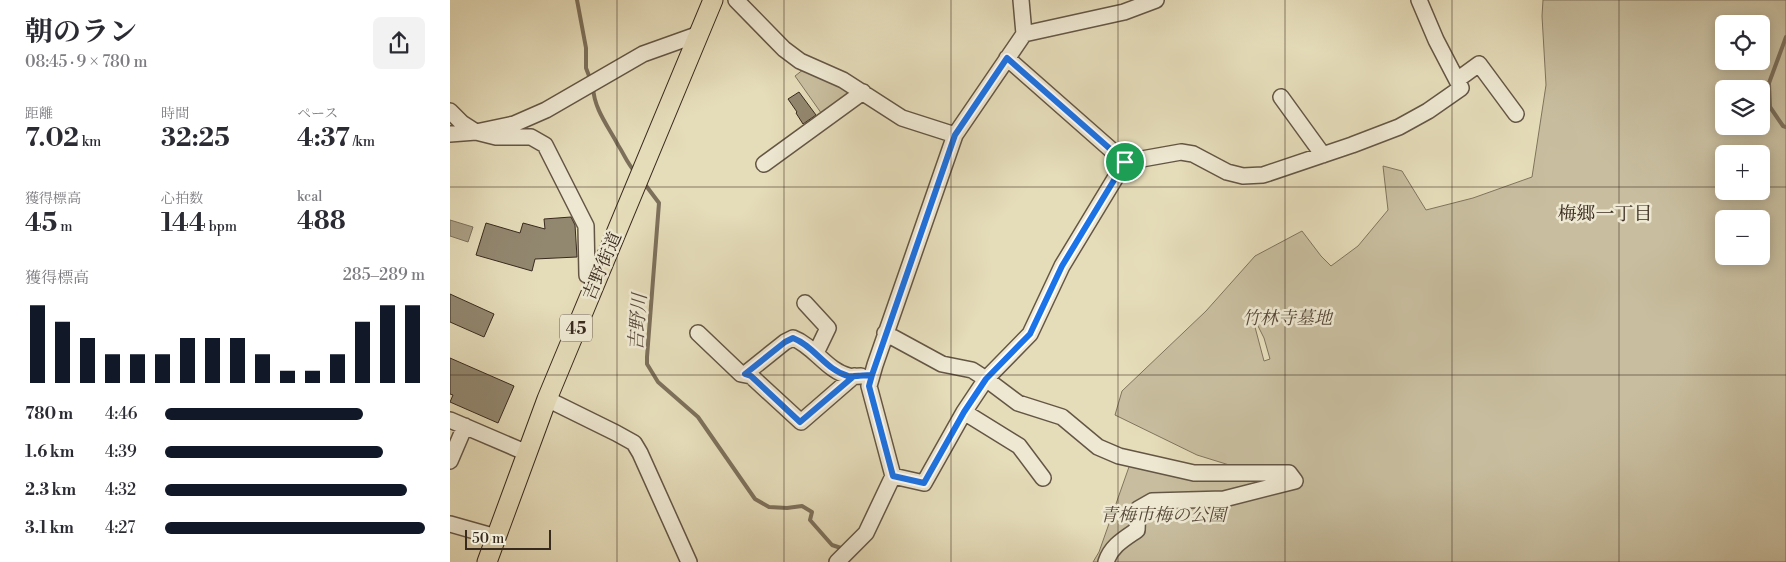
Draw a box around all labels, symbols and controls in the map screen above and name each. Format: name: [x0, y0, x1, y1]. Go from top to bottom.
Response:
text: 朝のラン: [25, 15, 137, 50]
map controls: [1715, 15, 1770, 265]
button: locate: [1715, 15, 1770, 70]
button: share: [373, 17, 425, 69]
text: 08:45 · 9 × 780 m: [25, 52, 148, 72]
button: layers: [1715, 80, 1770, 135]
text: 距離: [25, 105, 53, 123]
text: 時間: [161, 105, 189, 123]
text: ペース: [297, 105, 338, 123]
text: 7.02: [25, 123, 79, 154]
text: 32:25: [161, 123, 230, 154]
text: 4:37: [297, 123, 350, 154]
text: km: [79, 133, 101, 151]
text: /km: [350, 133, 375, 151]
pin: [1104, 141, 1146, 183]
button: +: [1715, 145, 1770, 200]
icon: arrive: [1111, 148, 1139, 176]
text: kcal: [297, 188, 322, 206]
text: 獲得標高: [25, 190, 81, 208]
text: 心拍数: [161, 190, 203, 208]
district label: 梅郷一丁目: [1557, 202, 1653, 226]
text: 488: [297, 206, 346, 237]
text: 45: [25, 208, 57, 239]
text: 144: [161, 208, 206, 239]
button: −: [1715, 210, 1770, 265]
text: m: [57, 218, 72, 236]
text: bpm: [206, 218, 237, 236]
street label: 吉野街道: [578, 229, 627, 304]
text: 285–289 m: [343, 265, 425, 285]
text: 獲得標高: [25, 268, 89, 288]
water label: 吉野川: [624, 291, 652, 351]
park label: 竹林寺墓地: [1242, 307, 1334, 330]
road number: 45: [560, 314, 592, 342]
text: 780 m: [25, 404, 73, 424]
text: 4:46: [105, 404, 137, 424]
text: 1.6 km: [25, 442, 74, 462]
text: 4:39: [105, 442, 137, 462]
text: 2.3 km: [25, 480, 76, 500]
text: 4:32: [105, 480, 136, 500]
park label: 青梅市梅の公園: [1100, 504, 1229, 527]
text: 3.1 km: [25, 518, 74, 538]
text: 4:27: [105, 518, 135, 538]
scale bar: [465, 527, 551, 550]
text: 50 m: [472, 530, 504, 548]

